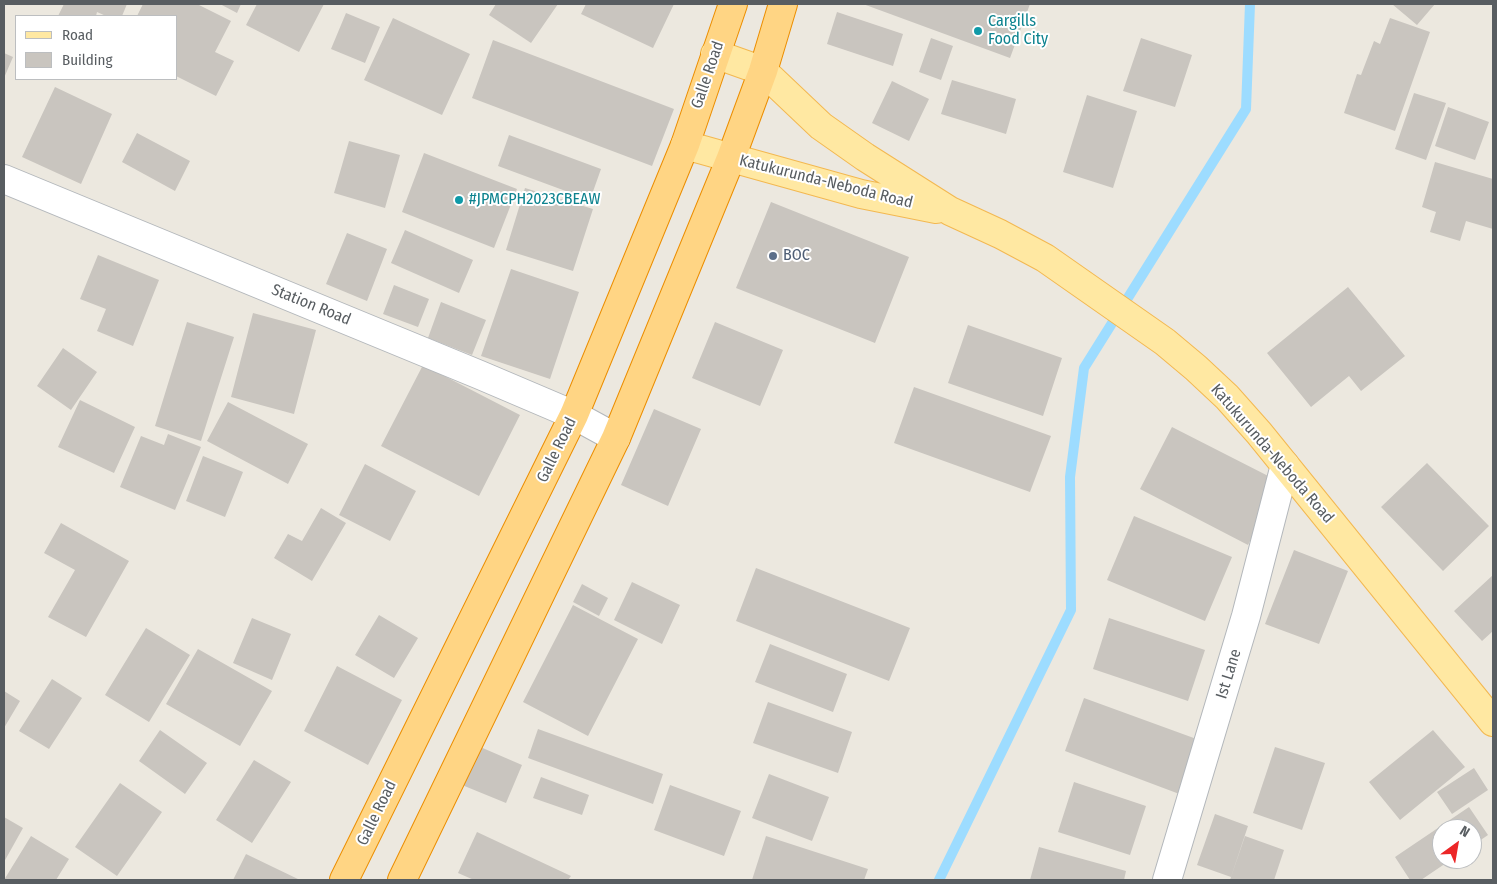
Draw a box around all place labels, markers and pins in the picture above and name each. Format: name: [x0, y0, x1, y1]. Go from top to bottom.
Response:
place label: Cargills Food City: [988, 12, 1048, 50]
marker: Cargills Food City: [972, 25, 984, 37]
place label: #JPMCPH2023CBEAW: [469, 190, 600, 210]
marker: #JPMCPH2023CBEAW: [453, 194, 465, 206]
place label: BOC: [783, 246, 810, 266]
marker: BOC: [767, 250, 779, 262]

